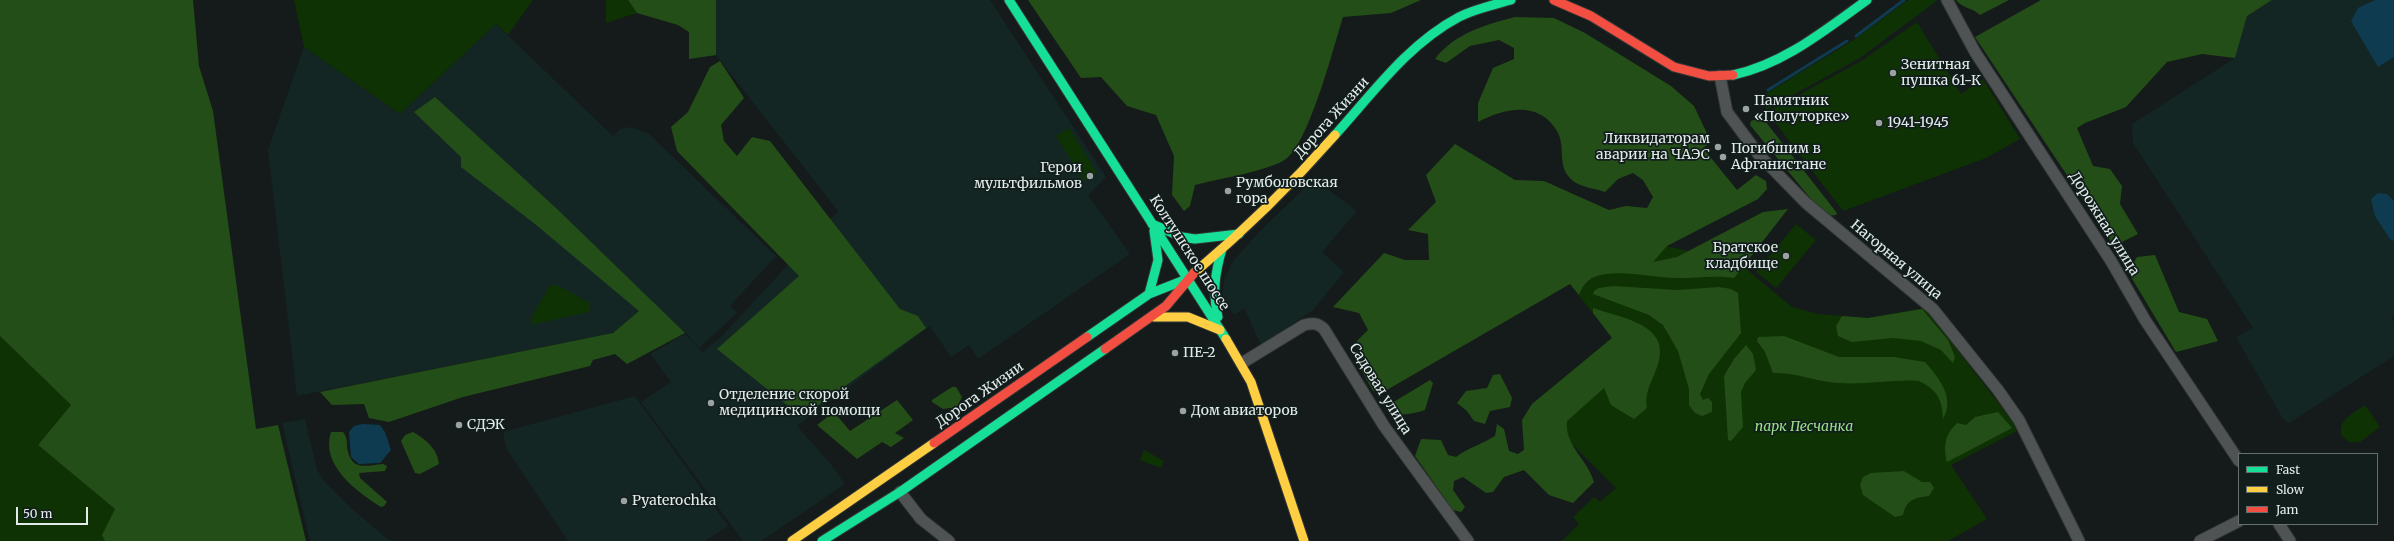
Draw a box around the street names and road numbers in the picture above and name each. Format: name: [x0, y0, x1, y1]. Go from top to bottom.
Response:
street label: Дорога Жизни: [1291, 74, 1373, 162]
street label: Дорожная улица: [2065, 169, 2143, 279]
street label: Колтушское шоссе: [1145, 192, 1233, 314]
street label: Нагорная улица: [1847, 217, 1945, 303]
street label: Садовая улица: [1345, 340, 1415, 438]
street label: Дорога Жизни: [933, 359, 1027, 431]

